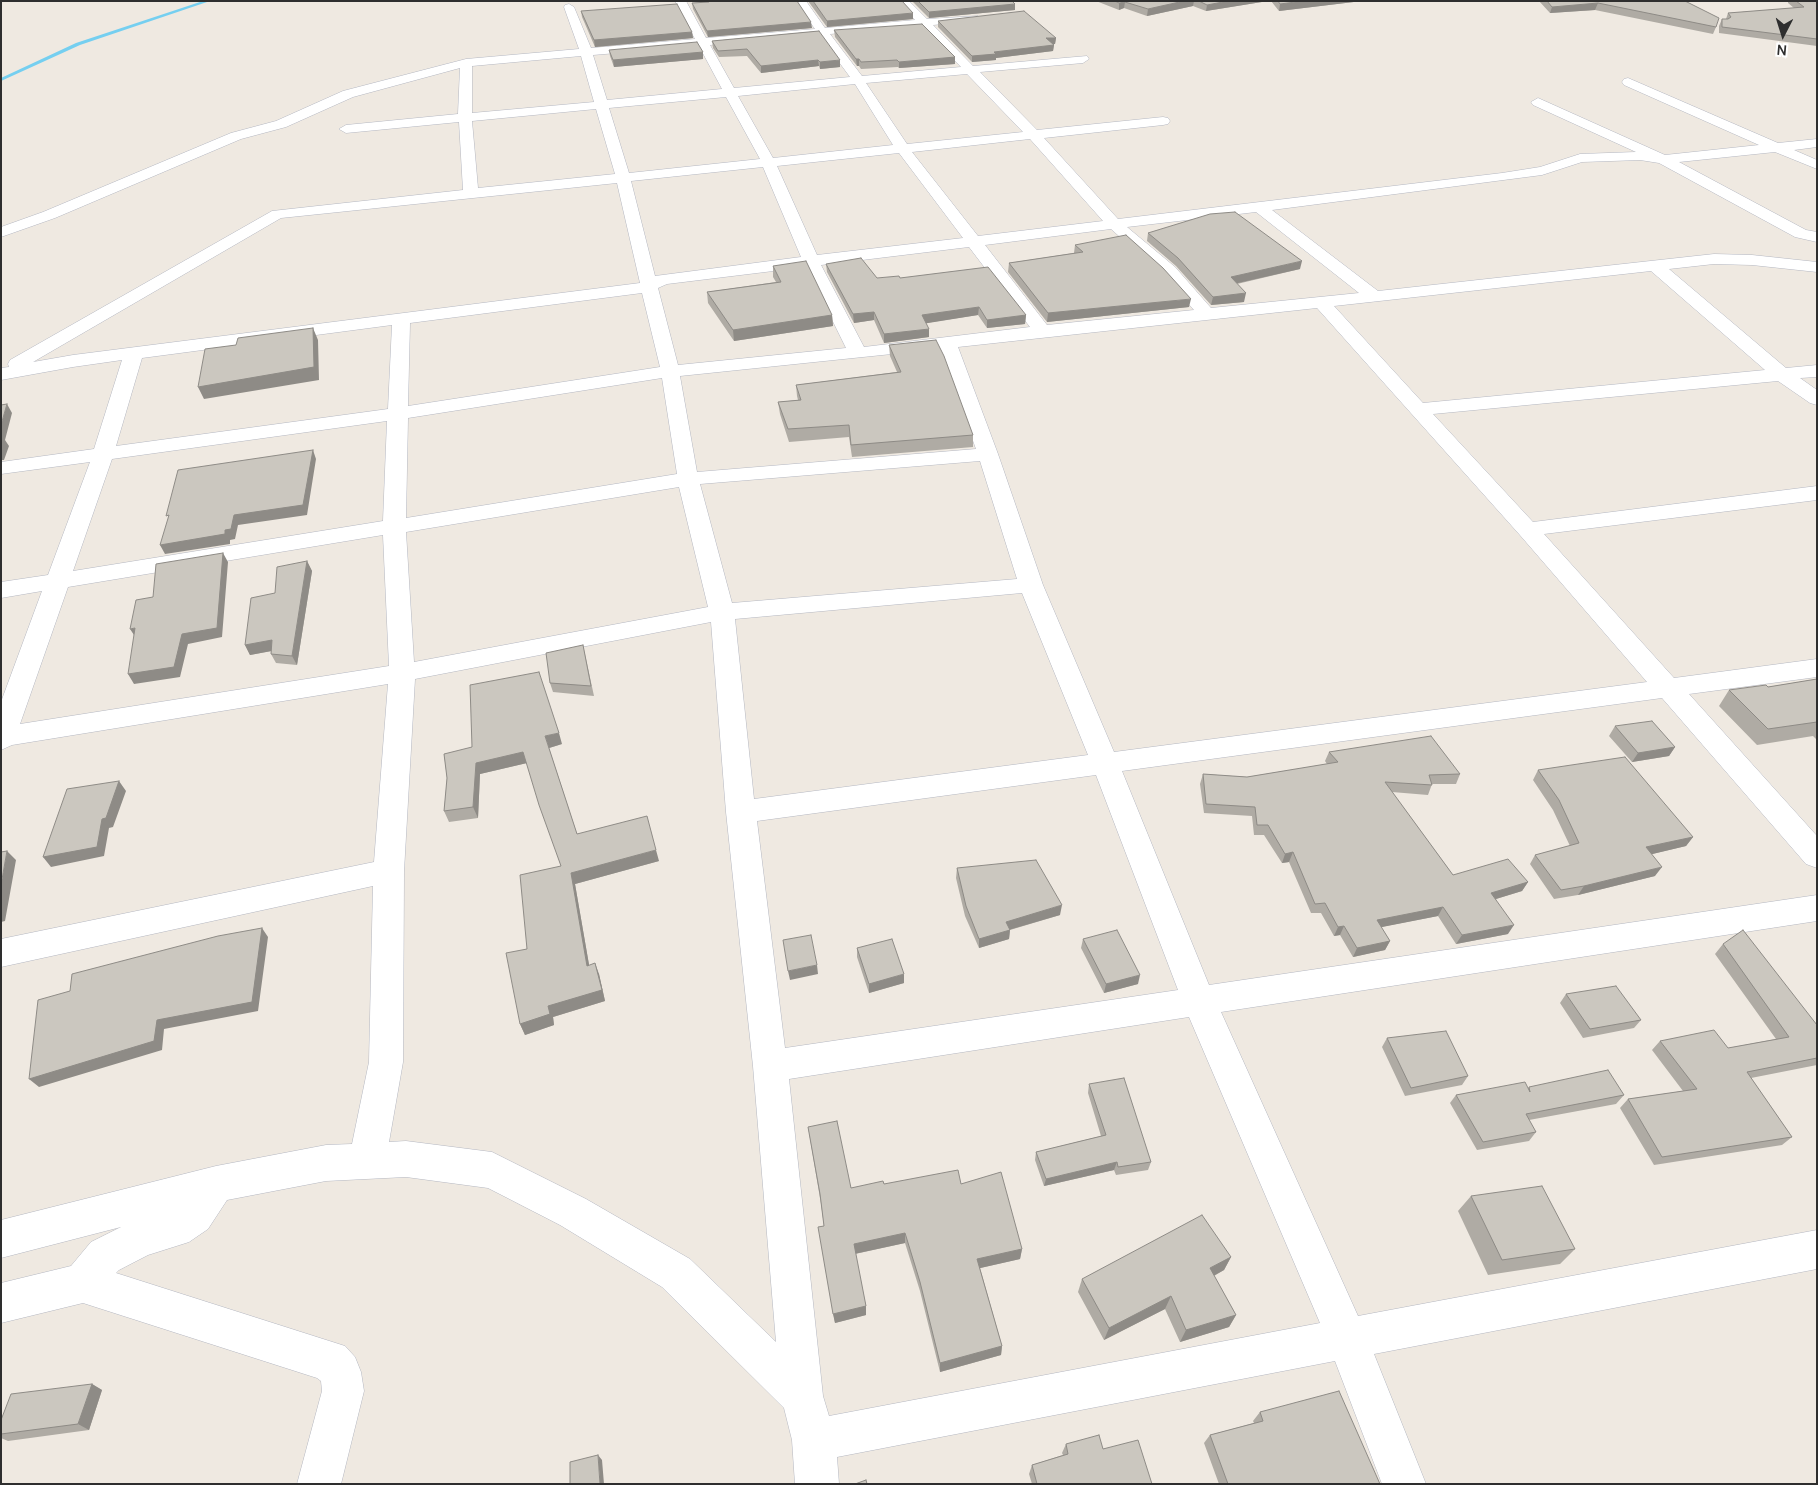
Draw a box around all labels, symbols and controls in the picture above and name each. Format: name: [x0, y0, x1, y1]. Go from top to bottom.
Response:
north arrow: [1758, 10, 1808, 60]
text: N: [1776, 41, 1787, 60]

